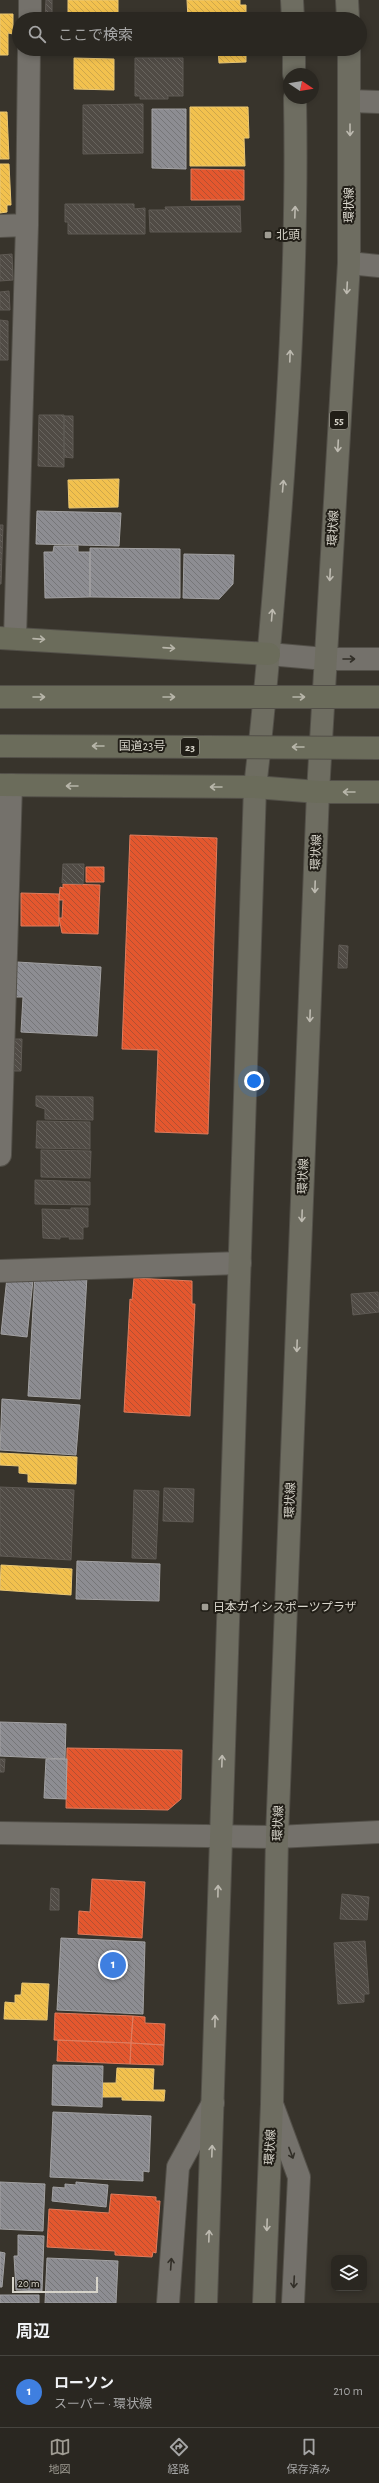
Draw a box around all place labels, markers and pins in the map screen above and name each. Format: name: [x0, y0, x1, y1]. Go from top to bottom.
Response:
place label: 北頭: [276, 229, 300, 241]
marker: 北頭: [263, 230, 273, 240]
place label: 日本ガイシスポーツプラザ: [213, 1600, 357, 1613]
marker: 日本ガイシスポーツプラザ: [200, 1602, 210, 1612]
pin: 1: [100, 1950, 126, 1980]

